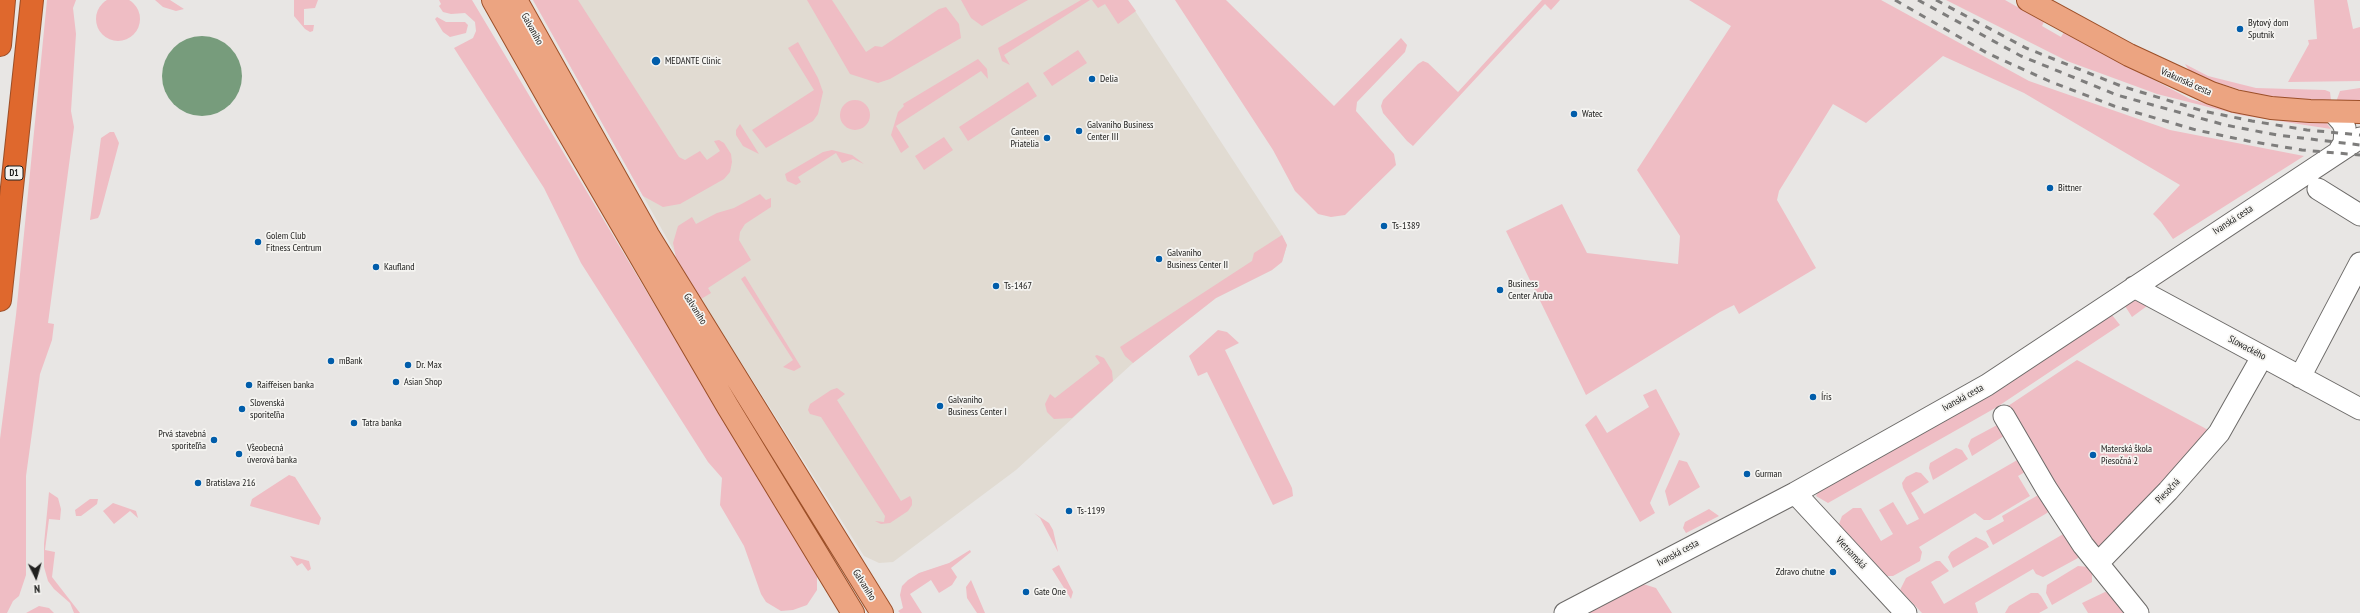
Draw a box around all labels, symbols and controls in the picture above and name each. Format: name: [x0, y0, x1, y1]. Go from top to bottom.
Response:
street label: Galvaniho: [518, 11, 546, 47]
place label: Bytový dom Sputnik: [2248, 17, 2288, 40]
marker: Bytový dom Sputnik: [2235, 24, 2245, 34]
marker: MEDANTE Clinic: [650, 55, 662, 67]
place label: MEDANTE Clinic: [665, 55, 721, 67]
street label: Vrakunská cesta: [2159, 65, 2213, 99]
place label: Delia: [1100, 73, 1118, 85]
marker: Delia: [1087, 74, 1097, 84]
place label: Watec: [1582, 108, 1603, 120]
marker: Watec: [1569, 109, 1579, 119]
place label: Galvaniho Business Center III: [1087, 119, 1153, 142]
place label: Canteen Priatelia: [1011, 126, 1039, 150]
marker: Galvaniho Business Center III: [1074, 126, 1084, 136]
marker: Canteen Priatelia: [1042, 133, 1052, 143]
road number: D1: [5, 166, 23, 180]
place label: Bittner: [2058, 182, 2082, 194]
marker: Bittner: [2045, 183, 2055, 193]
street label: Ivanská cesta: [2211, 203, 2255, 237]
place label: Ts-1389: [1392, 220, 1420, 232]
marker: Ts-1389: [1379, 221, 1389, 231]
place label: Golem Club Fitness Centrum: [266, 230, 322, 254]
marker: Golem Club Fitness Centrum: [253, 237, 263, 247]
place label: Galvaniho Business Center II: [1167, 247, 1228, 270]
marker: Galvaniho Business Center II: [1154, 254, 1164, 264]
place label: Kaufland: [384, 261, 414, 273]
marker: Kaufland: [371, 262, 381, 272]
place label: Business Center Aruba: [1508, 278, 1553, 302]
place label: Ts-1467: [1004, 280, 1032, 292]
marker: Ts-1467: [991, 281, 1001, 291]
marker: Business Center Aruba: [1495, 285, 1505, 295]
street label: Galvaniho: [681, 291, 709, 327]
street label: Slowackého: [2226, 333, 2268, 363]
place label: mBank: [339, 355, 362, 367]
marker: mBank: [326, 356, 336, 366]
place label: Dr. Max: [416, 359, 442, 371]
marker: Dr. Max: [403, 360, 413, 370]
place label: Asian Shop: [404, 376, 442, 388]
marker: Asian Shop: [391, 377, 401, 387]
place label: Raiffeisen banka: [257, 379, 314, 391]
marker: Raiffeisen banka: [244, 380, 254, 390]
street label: Ivanská cesta: [1940, 382, 1986, 414]
place label: Íris: [1821, 391, 1832, 403]
marker: Íris: [1808, 392, 1818, 402]
place label: Galvaniho Business Center I: [948, 394, 1007, 418]
place label: Slovenská sporiteľňa: [250, 397, 284, 420]
marker: Galvaniho Business Center I: [935, 401, 945, 411]
marker: Slovenská sporiteľňa: [237, 404, 247, 414]
place label: Tatra banka: [362, 417, 402, 429]
marker: Tatra banka: [349, 418, 359, 428]
place label: Prvá stavebná sporiteľňa: [158, 428, 206, 452]
marker: Prvá stavebná sporiteľňa: [209, 435, 219, 445]
place label: Všeobecná úverová banka: [247, 442, 297, 466]
place label: Materská škola Piesočná 2: [2101, 443, 2152, 466]
marker: Všeobecná úverová banka: [234, 449, 244, 459]
marker: Materská škola Piesočná 2: [2088, 450, 2098, 460]
place label: Gurman: [1755, 468, 1782, 480]
marker: Gurman: [1742, 469, 1752, 479]
street label: Piesočná: [2153, 476, 2183, 506]
place label: Bratislava 216: [206, 477, 256, 489]
marker: Bratislava 216: [193, 478, 203, 488]
place label: Ts-1199: [1077, 505, 1105, 517]
marker: Ts-1199: [1064, 506, 1074, 516]
street label: Vietnamská: [1833, 534, 1869, 572]
street label: Ivanská cesta: [1655, 537, 1701, 569]
north arrow: [16, 557, 56, 597]
place label: Zdravo chutne: [1776, 566, 1825, 578]
street label: Galvaniho: [850, 567, 878, 603]
marker: Zdravo chutne: [1828, 567, 1838, 577]
text: N: [33, 582, 41, 596]
place label: Gate One: [1034, 586, 1066, 598]
marker: Gate One: [1021, 587, 1031, 597]

